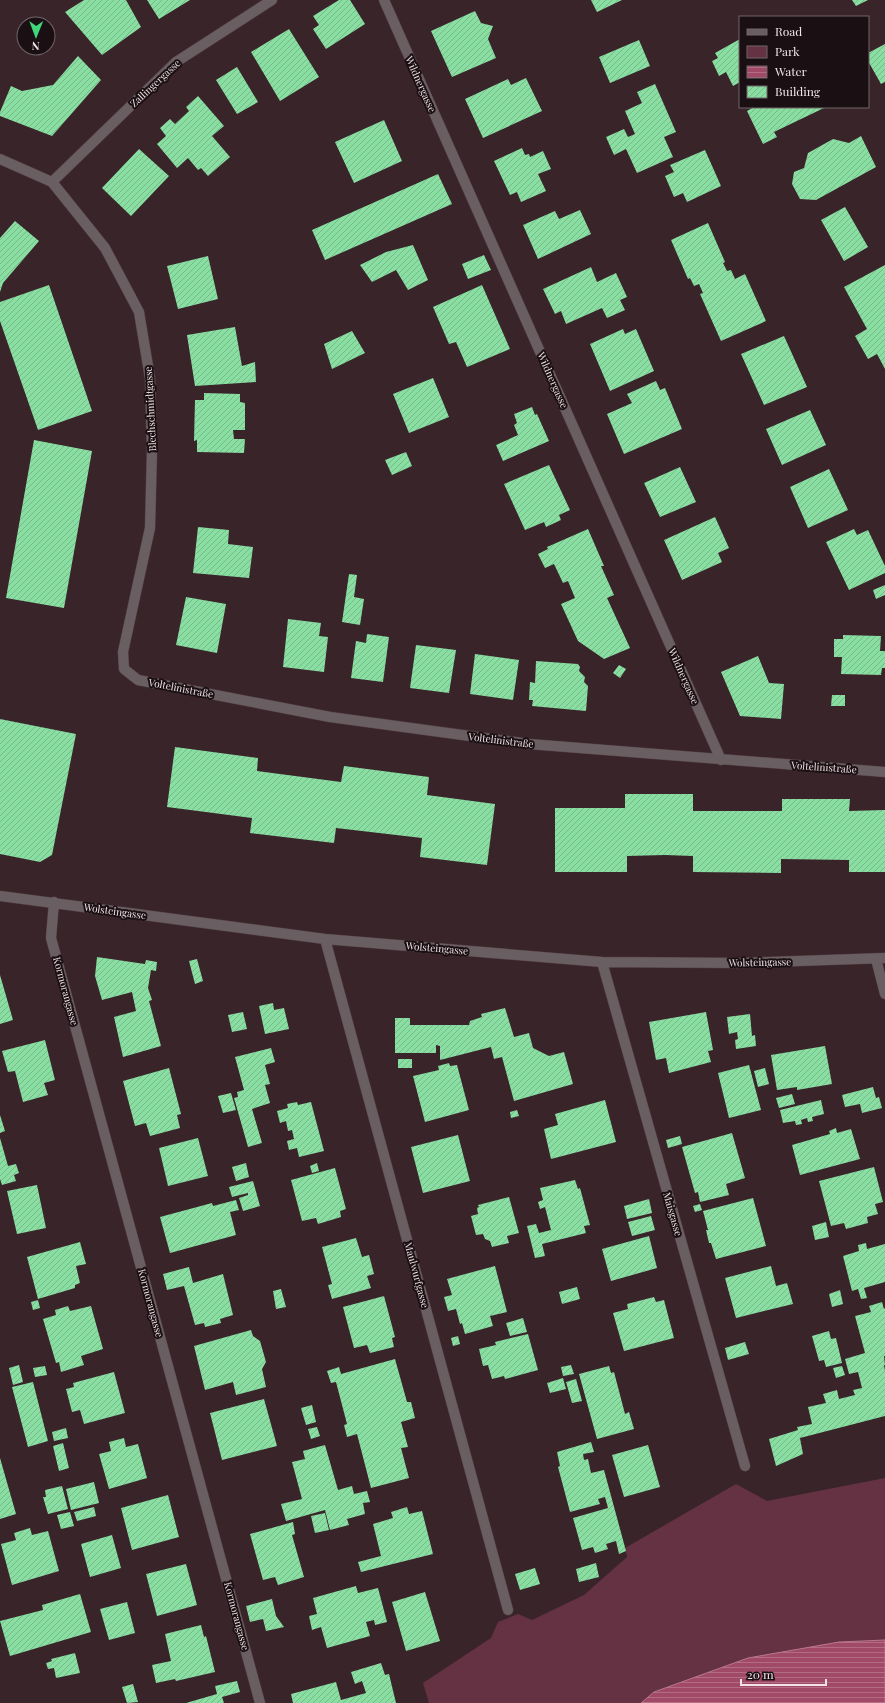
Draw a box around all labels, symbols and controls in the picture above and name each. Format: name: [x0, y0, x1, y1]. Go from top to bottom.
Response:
north arrow: [16, 16, 56, 56]
legend: [739, 16, 869, 108]
text: Road: [775, 23, 802, 39]
text: N: [32, 39, 40, 54]
text: Park: [775, 43, 800, 59]
street label: Wildnergasse: [402, 53, 440, 114]
street label: Zallingergasse: [127, 56, 183, 110]
text: Water: [774, 63, 808, 79]
text: Building: [775, 83, 821, 99]
street label: Wildnergasse: [534, 349, 572, 410]
street label: Blechschmidtgasse: [141, 366, 159, 452]
street label: Wildnergasse: [665, 645, 703, 706]
street label: Voltelinistraße: [146, 675, 215, 701]
street label: Voltelinistraße: [467, 729, 534, 751]
street label: Voltelinistraße: [790, 758, 857, 776]
street label: Wolsteingasse: [82, 900, 147, 922]
street label: Wolsteingasse: [404, 938, 469, 958]
street label: Wolsteingasse: [728, 954, 791, 970]
street label: Kormorangasse: [50, 955, 82, 1027]
street label: Maisgasse: [660, 1190, 686, 1238]
street label: Maulwurfgasse: [401, 1240, 433, 1310]
street label: Kormorangasse: [135, 1267, 167, 1339]
street label: Kormorangasse: [221, 1580, 253, 1652]
scale bar: [741, 1661, 826, 1687]
text: 20 m: [747, 1666, 774, 1682]

